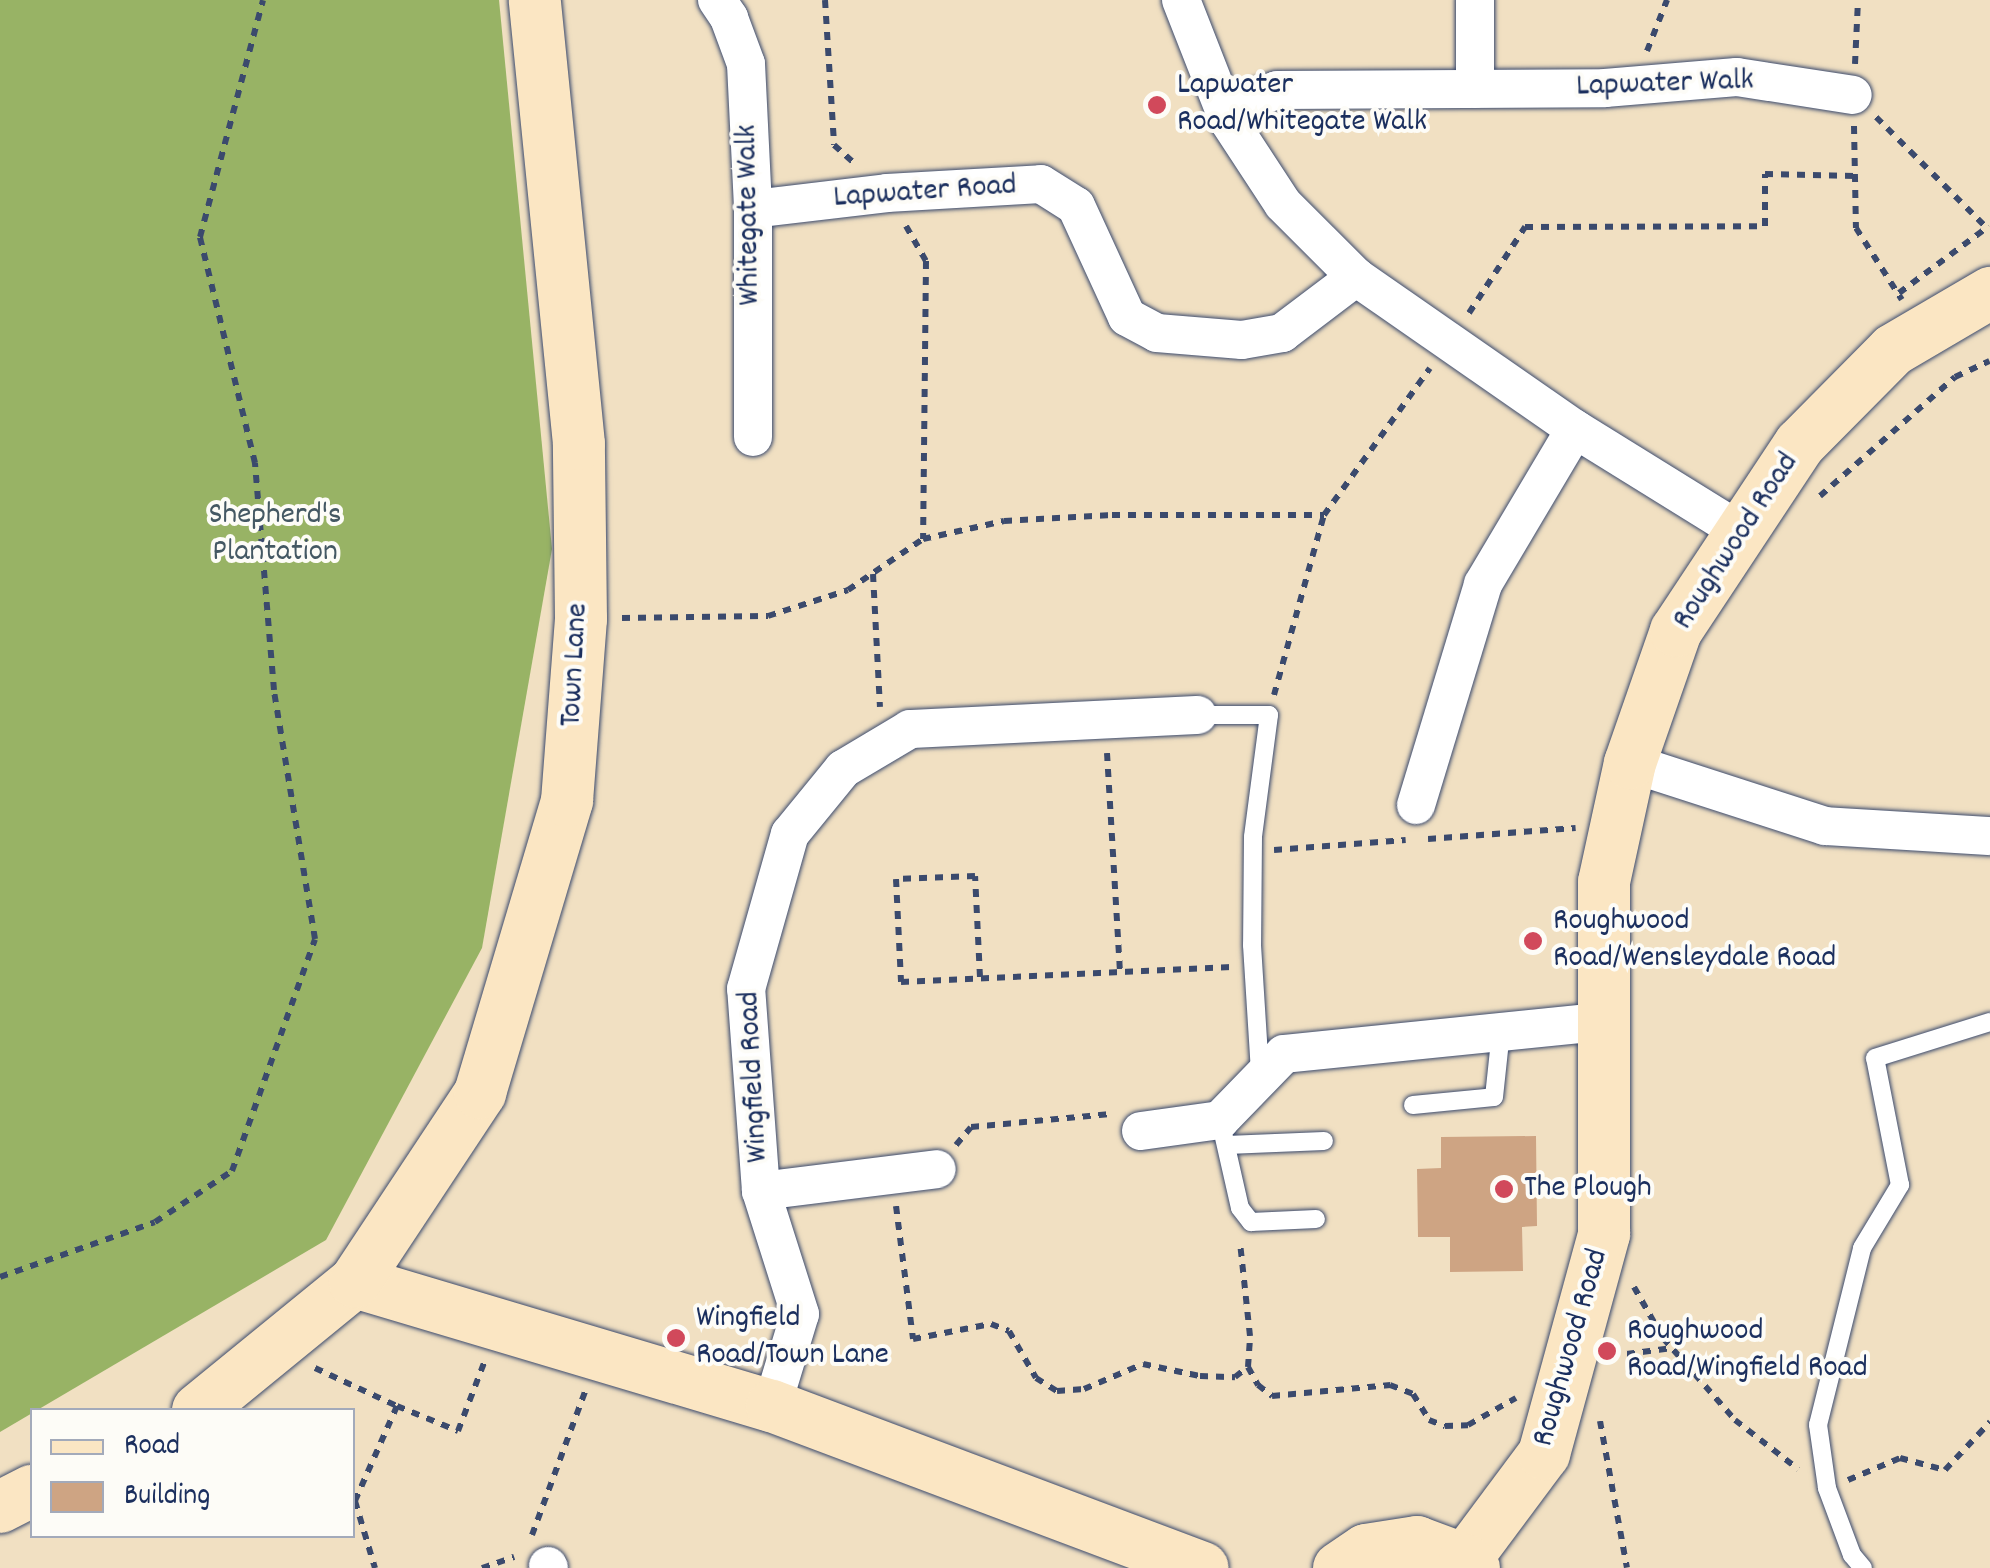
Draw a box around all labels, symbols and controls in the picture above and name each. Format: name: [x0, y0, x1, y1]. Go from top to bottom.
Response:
street label: Lapwater Walk: [1576, 63, 1754, 107]
place label: Lapwater Road/Whitegate Walk: [1177, 68, 1427, 143]
marker: Lapwater Road/Whitegate Walk: [1146, 94, 1168, 116]
street label: Whitegate Walk: [729, 124, 771, 306]
street label: Lapwater Road: [832, 167, 1018, 219]
street label: Roughwood Road: [1665, 446, 1809, 638]
park label: Shepherd's Plantation: [209, 498, 341, 573]
street label: Town Lane: [554, 602, 598, 728]
place label: Roughwood Road/Wensleydale Road: [1553, 904, 1836, 979]
marker: Roughwood Road/Wensleydale Road: [1522, 930, 1544, 952]
street label: Wingfield Road: [731, 990, 779, 1164]
place label: The Plough: [1524, 1170, 1652, 1208]
marker: The Plough: [1493, 1178, 1515, 1200]
street label: Roughwood Road: [1525, 1245, 1619, 1451]
place label: Wingfield Road/Town Lane: [696, 1301, 889, 1376]
place label: Roughwood Road/Wingfield Road: [1627, 1314, 1868, 1389]
marker: Wingfield Road/Town Lane: [665, 1327, 687, 1349]
marker: Roughwood Road/Wingfield Road: [1596, 1340, 1618, 1362]
legend: [30, 1408, 355, 1538]
text: Road: [124, 1426, 180, 1469]
text: Building: [124, 1476, 210, 1519]

